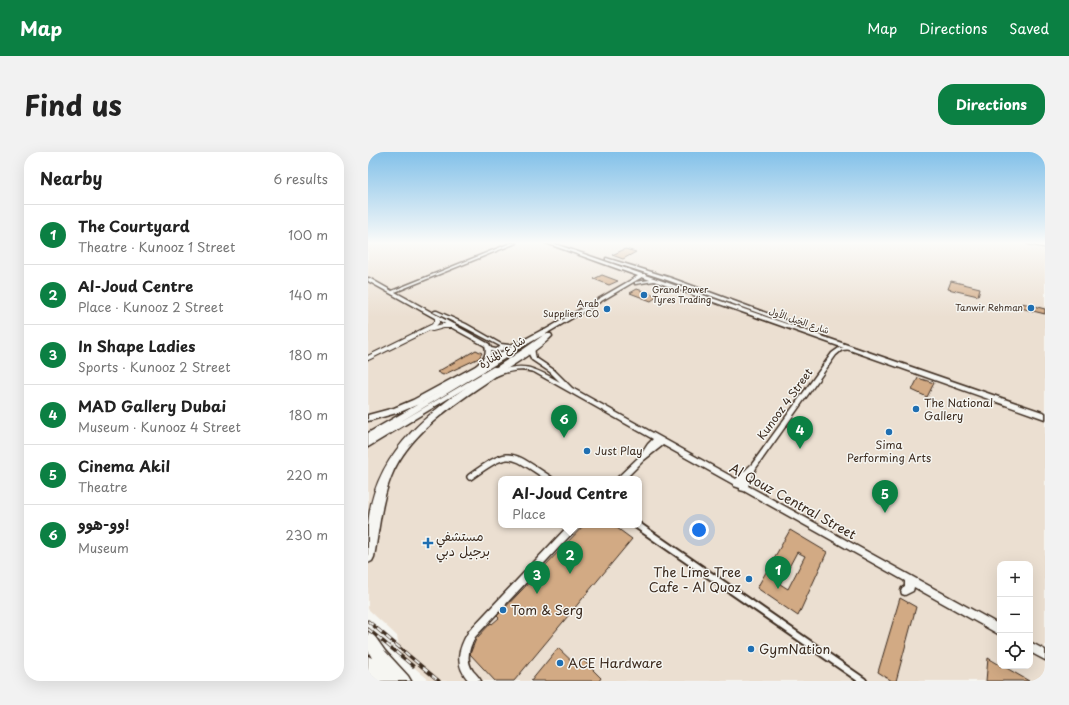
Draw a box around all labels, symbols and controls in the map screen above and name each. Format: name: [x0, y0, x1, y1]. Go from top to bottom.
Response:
text: Map: [20, 14, 62, 42]
text: Map: [867, 18, 897, 39]
text: Directions: [919, 18, 987, 39]
text: Saved: [1009, 18, 1049, 39]
text: Find us: [24, 83, 122, 126]
button: Directions: [938, 84, 1045, 125]
text: Nearby: [40, 165, 102, 191]
text: 6 results: [273, 169, 328, 188]
text: The Courtyard: [78, 214, 190, 237]
text: 1: [50, 225, 56, 244]
text: 100 m: [288, 225, 328, 244]
text: Theatre · Kunooz 1 Street: [78, 237, 235, 256]
text: Al-Joud Centre: [78, 274, 193, 297]
place label: Grand Power Tyres Trading: [652, 282, 711, 306]
text: 2: [48, 285, 58, 304]
text: 140 m: [289, 285, 328, 304]
marker: Grand Power Tyres Trading: [639, 290, 649, 300]
place label: Arab Suppliers CO: [543, 296, 599, 320]
text: Place · Kunooz 2 Street: [78, 297, 223, 316]
place label: Tanwir Rehman: [955, 300, 1023, 314]
street label: شارع الخيل الأول: [767, 303, 831, 337]
marker: Tanwir Rehman: [1026, 303, 1036, 313]
marker: Arab Suppliers CO: [602, 304, 612, 314]
street label: شارع المنارة: [475, 331, 529, 373]
text: In Shape Ladies: [78, 334, 195, 357]
text: 3: [49, 345, 57, 364]
text: 180 m: [289, 345, 328, 364]
text: Sports · Kunooz 2 Street: [78, 357, 231, 376]
street label: Kunooz 4 Street: [754, 365, 816, 443]
text: MAD Gallery Dubai: [78, 394, 226, 417]
place label: The National Gallery: [924, 394, 993, 424]
marker: The National Gallery: [911, 404, 921, 414]
text: 4: [49, 405, 57, 424]
text: 180 m: [289, 405, 328, 424]
pin: 6: [551, 405, 577, 438]
pin: 4: [787, 416, 813, 449]
text: Museum · Kunooz 4 Street: [78, 417, 241, 436]
marker: Sima Performing Arts: [884, 427, 894, 437]
place label: Sima Performing Arts: [847, 436, 931, 466]
place label: Just Play: [595, 442, 643, 459]
marker: Just Play: [582, 446, 592, 456]
text: Cinema Akil: [78, 454, 170, 477]
street label: Al Qouz Central Street: [727, 458, 860, 543]
text: 5: [49, 465, 57, 484]
text: 220 m: [286, 465, 328, 484]
popup: [498, 476, 642, 528]
text: Theatre: [78, 477, 127, 496]
pin: 5: [872, 480, 898, 513]
text: Al-Joud Centre: [512, 481, 628, 504]
text: Place: [512, 504, 546, 523]
text: وو-هوو!: [78, 512, 129, 535]
your location: [689, 520, 709, 540]
text: 6: [48, 525, 58, 544]
text: 230 m: [286, 525, 328, 544]
place label: مستشفي برجيل دبي: [436, 526, 490, 563]
text: Museum: [78, 538, 129, 557]
marker: مستشفي برجيل دبي: [423, 538, 433, 548]
pin: 2: [557, 541, 583, 574]
pin: 1: [765, 556, 791, 589]
pin: 3: [524, 561, 550, 594]
map controls: [997, 561, 1033, 669]
button: +: [997, 561, 1033, 597]
place label: The Lime Tree Cafe - Al Quoz: [649, 562, 742, 596]
marker: The Lime Tree Cafe - Al Quoz: [744, 574, 754, 584]
button: −: [997, 597, 1033, 633]
place label: Tom & Serg: [511, 600, 583, 619]
marker: Tom & Serg: [498, 605, 508, 615]
button: locate: [997, 633, 1033, 669]
place label: GymNation: [759, 639, 830, 658]
marker: GymNation: [746, 644, 756, 654]
place label: ACE Hardware: [568, 653, 663, 672]
marker: ACE Hardware: [555, 658, 565, 668]

